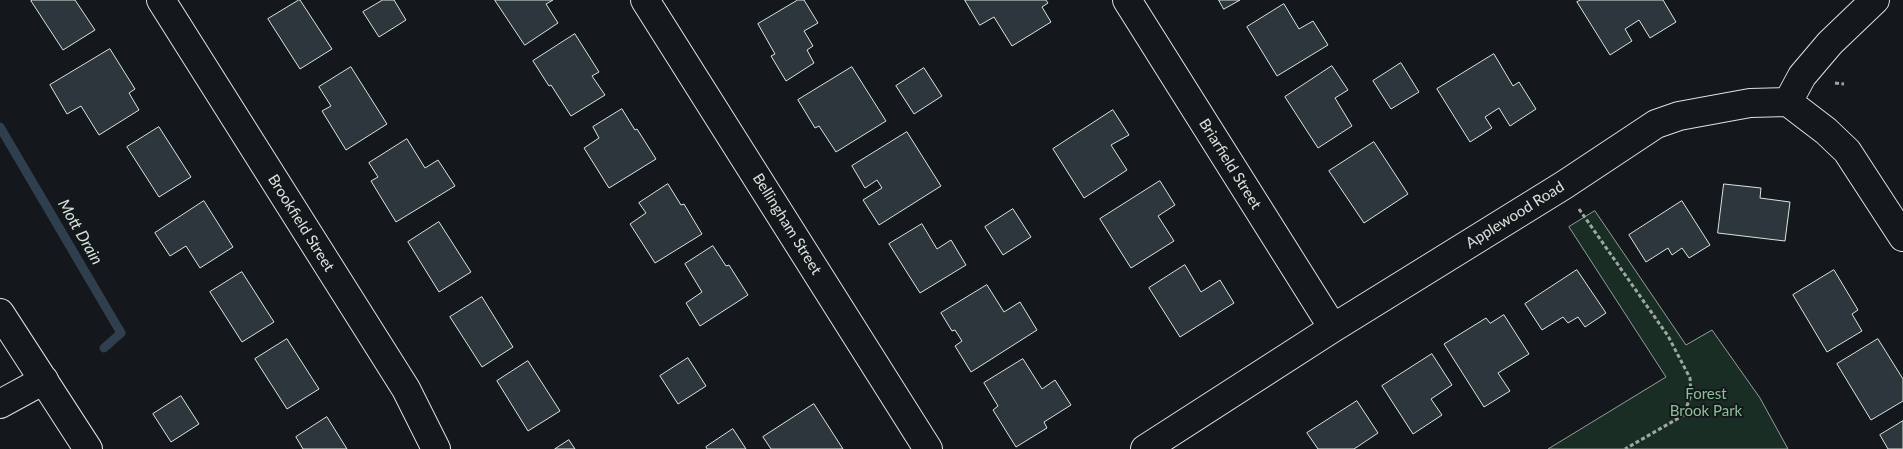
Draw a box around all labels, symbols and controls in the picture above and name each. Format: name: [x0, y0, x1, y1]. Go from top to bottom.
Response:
street label: Briarfield Street: [1195, 115, 1265, 213]
street label: Bellingham Street: [749, 170, 825, 278]
street label: Brookfield Street: [264, 171, 338, 275]
street label: Applewood Road: [1463, 178, 1567, 252]
water label: Mott Drain: [54, 196, 106, 268]
park label: Forest Brook Park: [1670, 385, 1742, 420]

